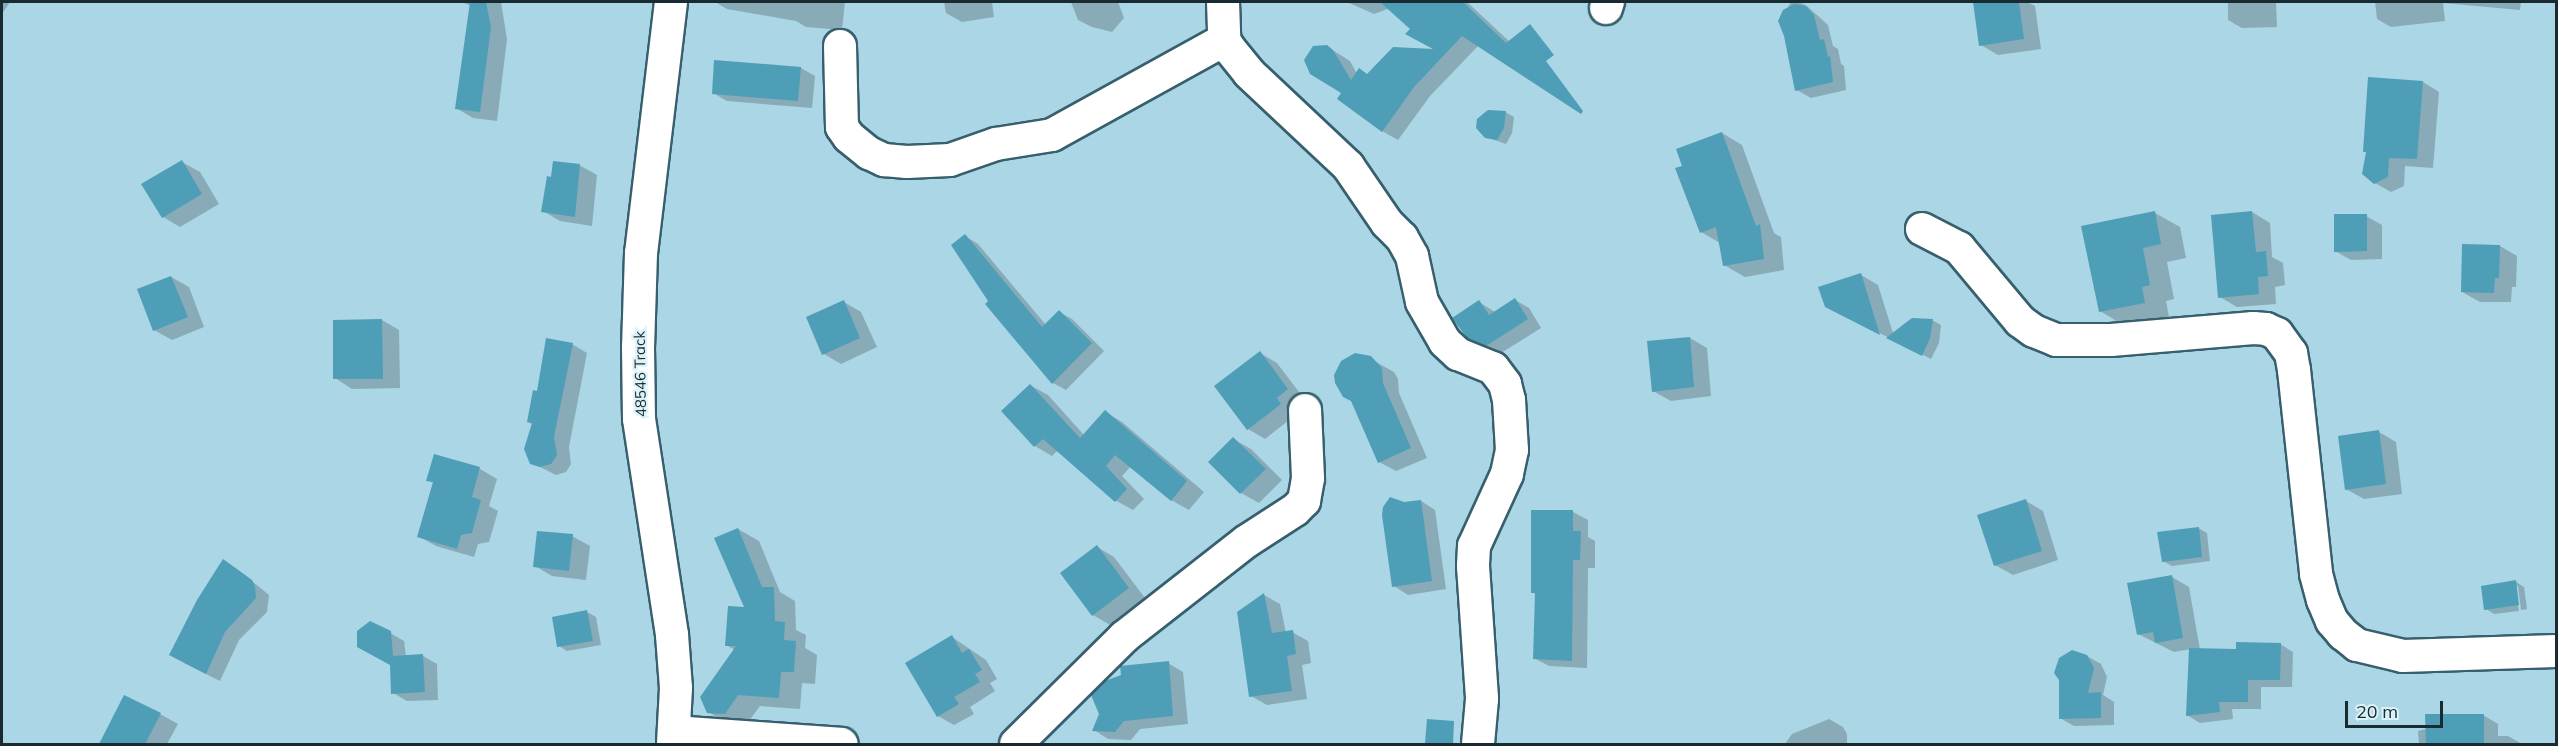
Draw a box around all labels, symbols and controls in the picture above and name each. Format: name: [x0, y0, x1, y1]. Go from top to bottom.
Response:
street label: 48546 Track: [630, 331, 650, 417]
scale bar: [2348, 689, 2446, 727]
text: 20 m: [2356, 700, 2398, 723]

